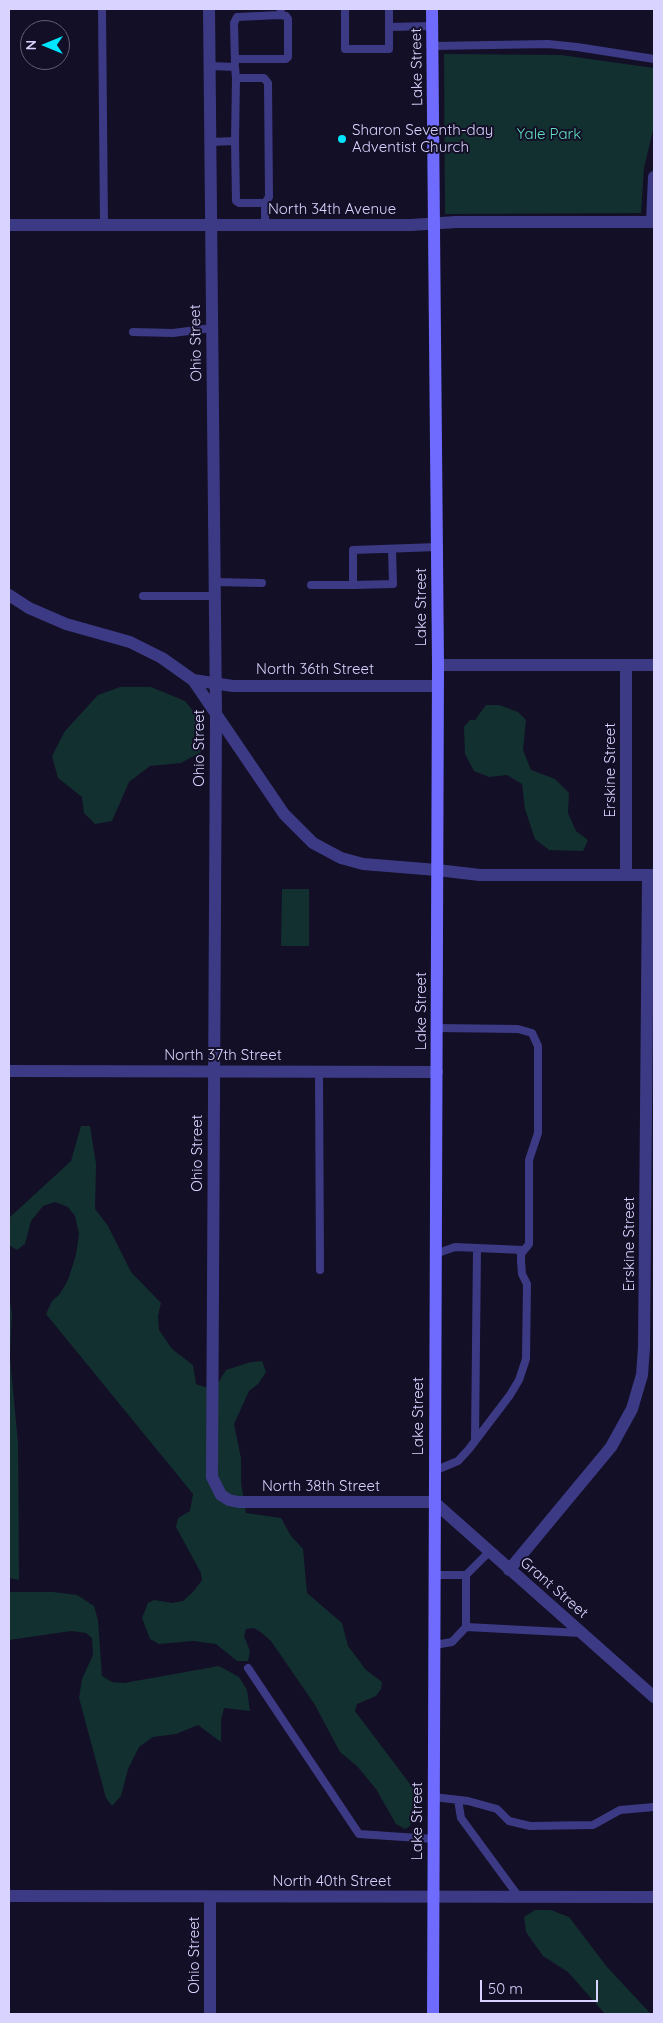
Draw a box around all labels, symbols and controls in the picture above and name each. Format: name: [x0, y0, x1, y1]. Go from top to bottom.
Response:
north arrow: [20, 20, 70, 70]
street label: Lake Street: [407, 28, 427, 106]
text: N: [22, 40, 40, 50]
place label: Sharon Seventh-day Adventist Church: [352, 121, 493, 156]
park label: Yale Park: [517, 125, 581, 143]
marker: Sharon Seventh-day Adventist Church: [336, 133, 348, 145]
street label: North 34th Avenue: [268, 200, 396, 218]
street label: Ohio Street: [186, 304, 206, 382]
street label: Lake Street: [412, 568, 430, 646]
street label: North 36th Street: [256, 660, 374, 678]
street label: Ohio Street: [190, 709, 208, 787]
street label: Erskine Street: [601, 723, 619, 817]
street label: Lake Street: [412, 972, 430, 1050]
street label: North 37th Street: [164, 1046, 282, 1064]
street label: Ohio Street: [188, 1114, 206, 1192]
street label: Erskine Street: [620, 1197, 638, 1291]
street label: Lake Street: [409, 1377, 427, 1455]
street label: North 38th Street: [262, 1477, 380, 1495]
street label: Grant Street: [516, 1554, 592, 1622]
street label: Lake Street: [408, 1782, 426, 1860]
street label: North 40th Street: [273, 1872, 391, 1890]
street label: Ohio Street: [185, 1916, 203, 1994]
scale bar: [483, 1970, 600, 2002]
text: 50 m: [488, 1979, 523, 1998]

